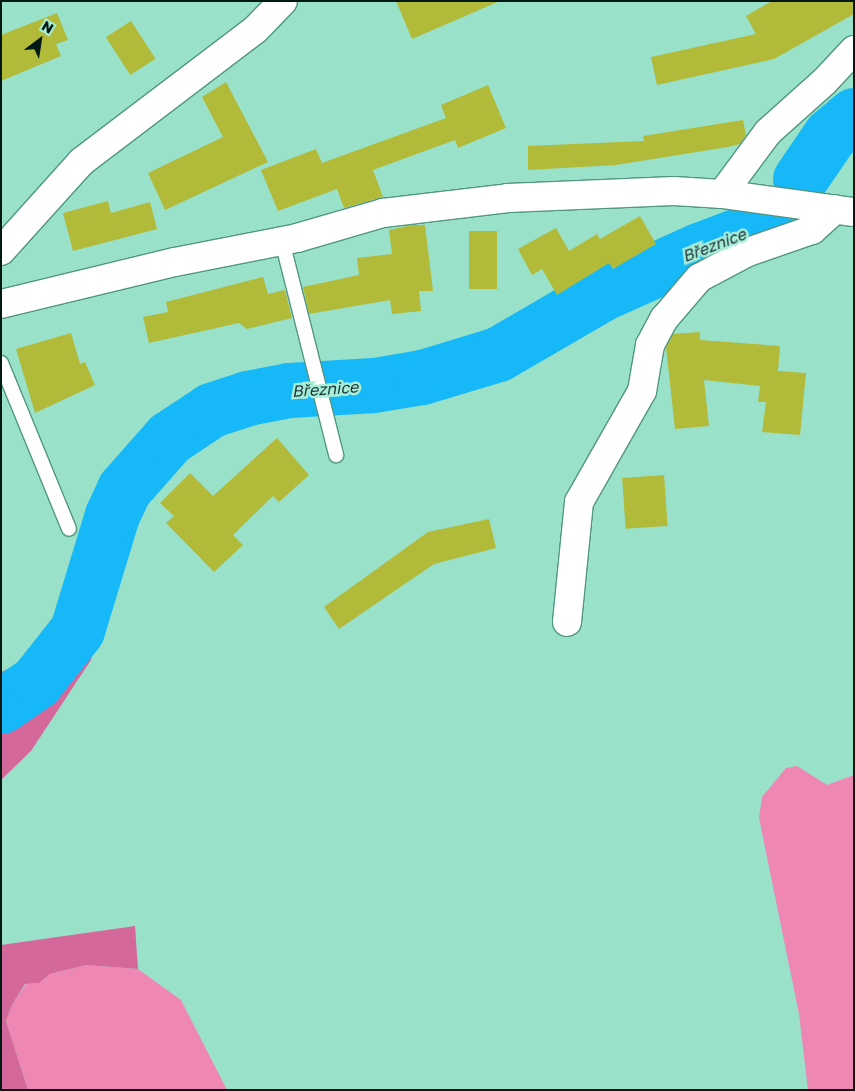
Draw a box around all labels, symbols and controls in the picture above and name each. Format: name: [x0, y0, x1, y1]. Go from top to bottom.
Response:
north arrow: [15, 15, 65, 65]
text: N: [39, 17, 57, 37]
water label: Březnice: [680, 224, 748, 266]
water label: Březnice: [291, 377, 359, 401]

